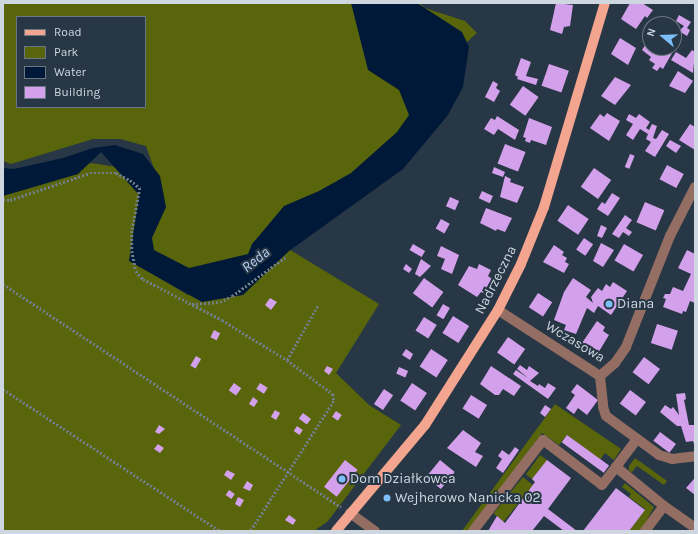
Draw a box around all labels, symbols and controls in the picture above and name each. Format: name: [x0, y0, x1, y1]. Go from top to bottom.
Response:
legend: [16, 16, 146, 108]
north arrow: [642, 16, 682, 56]
text: Road: [54, 25, 82, 39]
text: N: [644, 26, 659, 38]
text: Park: [54, 45, 78, 59]
text: Water: [54, 65, 86, 79]
text: Building: [54, 85, 100, 99]
water label: Reda: [238, 243, 274, 277]
street label: Nadrzeczna: [472, 243, 520, 317]
place label: Diana: [617, 296, 654, 312]
marker: Diana: [604, 299, 614, 309]
street label: Wczasowa: [542, 318, 608, 366]
place label: Dom Działkowca: [350, 471, 456, 487]
marker: Dom Działkowca: [337, 474, 347, 484]
place label: Wejherowo Nanicka 02: [395, 490, 541, 506]
marker: Wejherowo Nanicka 02: [382, 493, 392, 503]

